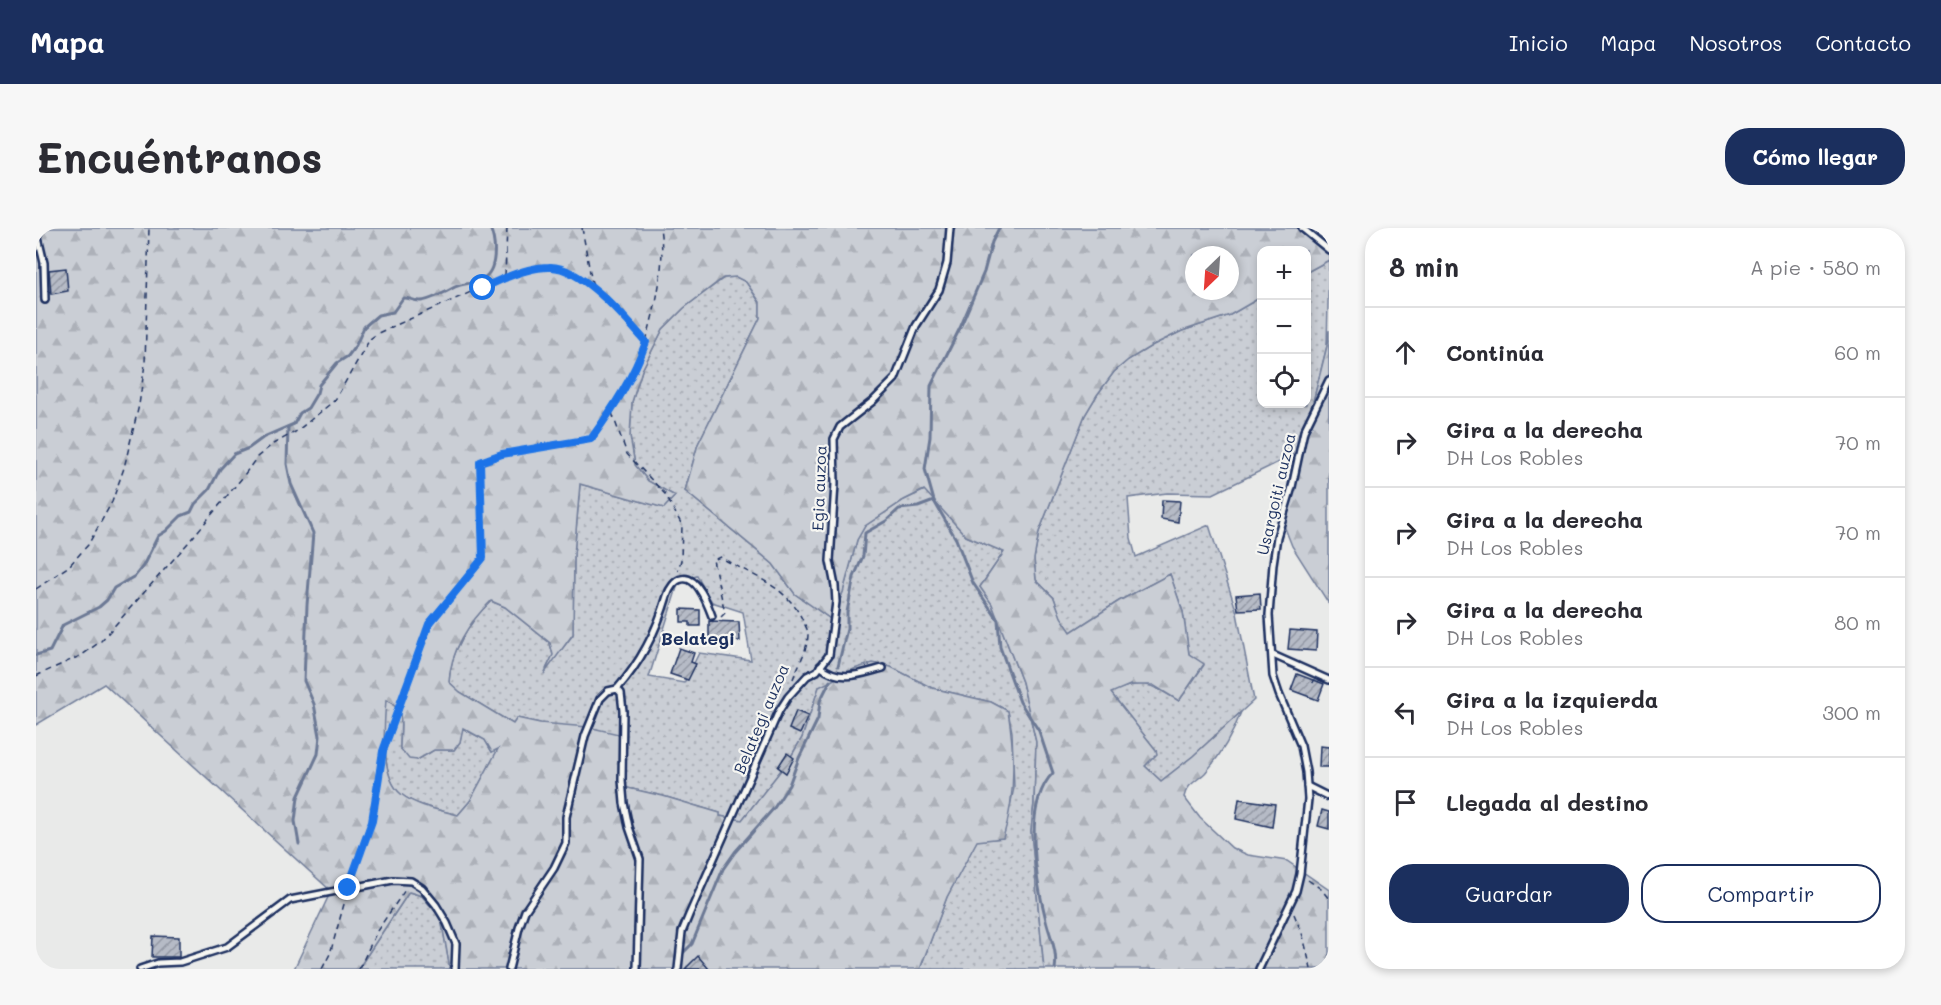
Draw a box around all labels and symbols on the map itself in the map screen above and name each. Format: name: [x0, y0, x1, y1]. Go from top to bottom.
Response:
north arrow: [1185, 246, 1239, 300]
route start: [469, 274, 495, 300]
street label: Usargoiti auzoa: [1251, 431, 1300, 557]
street label: Egia auzoa: [807, 445, 830, 531]
district label: Belategi: [661, 626, 735, 650]
street label: Belategi auzoa: [728, 661, 793, 777]
route end: [334, 874, 360, 900]

